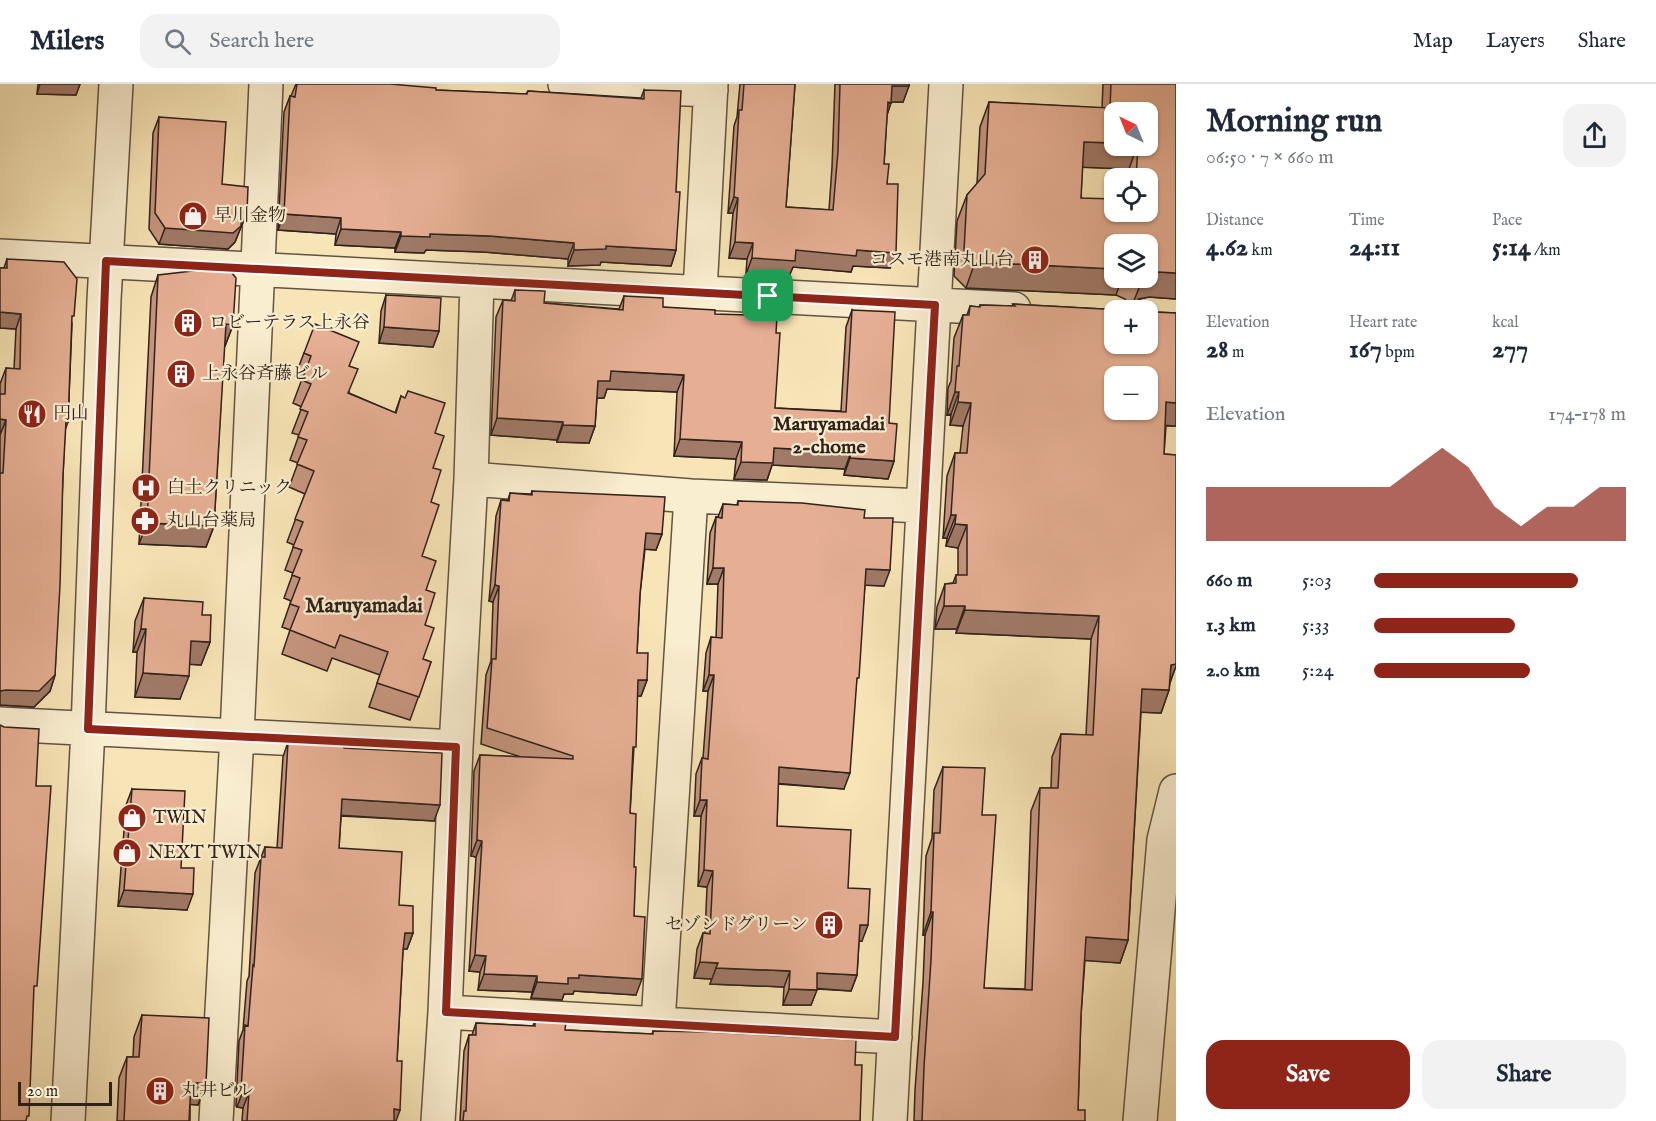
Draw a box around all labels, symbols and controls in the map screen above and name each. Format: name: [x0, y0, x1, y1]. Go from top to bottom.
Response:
search box: [140, 14, 560, 68]
text: Milers: [30, 24, 104, 59]
icon: search: [161, 25, 194, 58]
text: Search here: [209, 27, 314, 55]
text: Map: [1413, 28, 1453, 55]
text: Layers: [1486, 28, 1545, 55]
text: Share: [1578, 28, 1626, 55]
text: Morning run: [1206, 101, 1382, 143]
north arrow: [1104, 102, 1158, 156]
map controls: [1104, 102, 1158, 420]
button: share: [1563, 104, 1626, 167]
text: 06:50 · 7 × 660 m: [1206, 145, 1334, 170]
button: locate: [1104, 168, 1158, 222]
shop icon: 早川金物: [177, 200, 209, 232]
place label: 早川金物: [214, 205, 286, 228]
text: Distance: [1206, 211, 1264, 231]
text: Time: [1349, 211, 1385, 231]
text: Pace: [1492, 211, 1522, 231]
text: 4.62: [1206, 231, 1248, 264]
text: 24:11: [1349, 231, 1400, 264]
text: 5:14: [1492, 231, 1531, 264]
button: layers: [1104, 234, 1158, 288]
text: km: [1248, 241, 1273, 261]
text: /km: [1531, 241, 1561, 261]
building icon: コスモ港南丸山台: [1019, 244, 1051, 276]
place label: コスモ港南丸山台: [870, 249, 1014, 272]
pin: [742, 270, 793, 321]
icon: arrive: [751, 279, 784, 312]
button: +: [1104, 300, 1158, 354]
building icon: ロビーテラス上永谷: [172, 307, 204, 339]
place label: ロビーテラス上永谷: [209, 312, 370, 335]
text: Elevation: [1206, 313, 1269, 333]
text: Heart rate: [1349, 313, 1417, 333]
text: kcal: [1492, 313, 1519, 333]
text: 28: [1206, 333, 1228, 366]
text: 167: [1349, 333, 1382, 366]
text: 277: [1492, 333, 1528, 366]
text: m: [1228, 343, 1244, 363]
text: bpm: [1382, 343, 1415, 363]
building icon: 上永谷斉藤ビル: [165, 358, 197, 390]
place label: 上永谷斉藤ビル: [202, 363, 328, 386]
button: −: [1104, 366, 1158, 420]
restaurant icon: 円山: [16, 398, 48, 430]
text: Elevation: [1206, 402, 1285, 427]
text: 174–178 m: [1548, 402, 1626, 427]
place label: 円山: [53, 403, 89, 426]
district label: Maruyamadai 2-chome: [773, 412, 886, 460]
hospital icon: 白土クリニック: [130, 472, 162, 504]
place label: 白土クリニック: [167, 477, 292, 500]
pharmacy icon: 丸山台薬局: [129, 505, 161, 537]
place label: 丸山台薬局: [166, 510, 256, 533]
text: 660 m: [1206, 568, 1253, 593]
text: 5:03: [1302, 568, 1332, 593]
district label: Maruyamadai: [305, 593, 423, 620]
text: 1.3 km: [1206, 613, 1256, 638]
text: 5:33: [1302, 613, 1329, 638]
text: 2.0 km: [1206, 658, 1260, 683]
text: 5:24: [1302, 658, 1334, 683]
shop icon: TWIN: [116, 802, 148, 834]
place label: TWIN: [153, 807, 207, 830]
shop icon: NEXT TWIN: [111, 837, 143, 869]
place label: NEXT TWIN: [148, 842, 262, 865]
building icon: セゾンドグリーン: [813, 909, 845, 941]
place label: セゾンドグリーン: [665, 914, 808, 937]
button: Save: [1206, 1040, 1410, 1109]
button: Share: [1422, 1040, 1626, 1109]
building icon: 丸井ビル: [144, 1075, 176, 1107]
scale bar: [18, 1079, 112, 1106]
place label: 丸井ビル: [181, 1080, 253, 1103]
text: 20 m: [27, 1082, 58, 1102]

